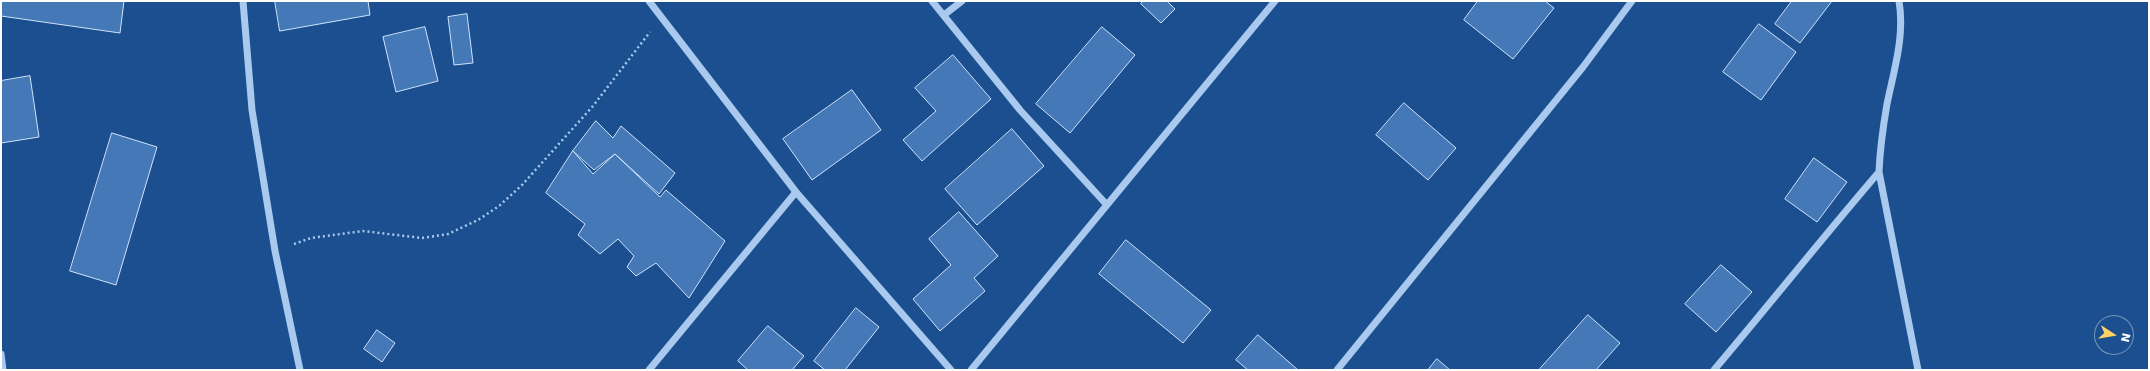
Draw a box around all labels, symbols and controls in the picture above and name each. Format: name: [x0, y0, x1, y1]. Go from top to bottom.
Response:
north arrow: [2094, 315, 2134, 355]
text: N: [2118, 332, 2133, 343]

